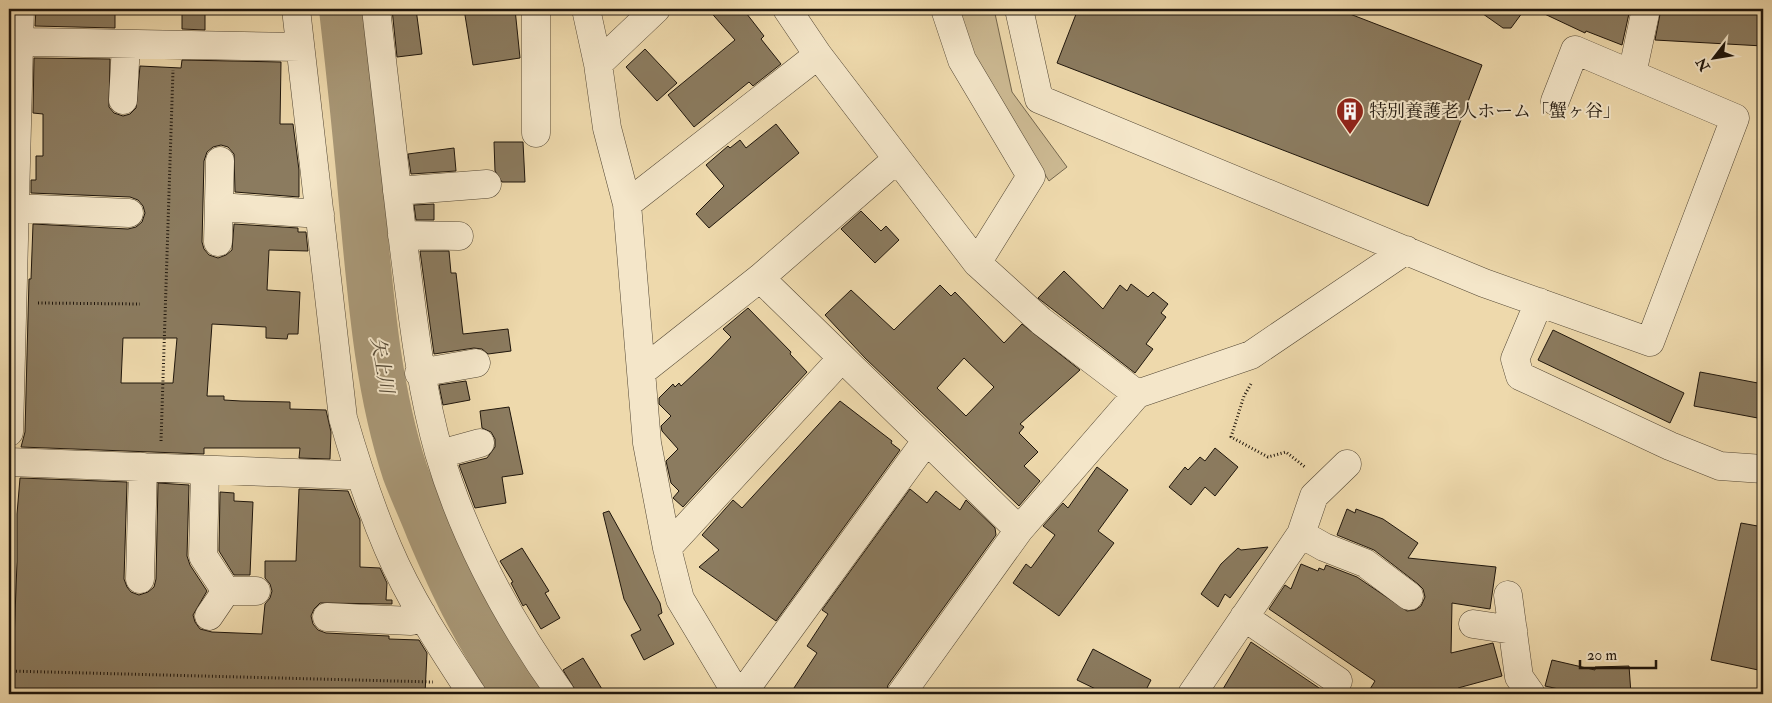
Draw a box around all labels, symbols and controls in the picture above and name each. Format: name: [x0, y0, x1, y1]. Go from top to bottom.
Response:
north arrow: [1690, 32, 1740, 82]
text: N: [1693, 54, 1714, 75]
building icon: 特別養護老人ホーム「蟹ヶ谷」: [1335, 96, 1365, 135]
place label: 特別養護老人ホーム「蟹ヶ谷」: [1369, 100, 1621, 123]
water label: 矢上川: [365, 335, 399, 397]
scale bar: [1580, 638, 1656, 670]
text: 20 m: [1587, 646, 1617, 665]

